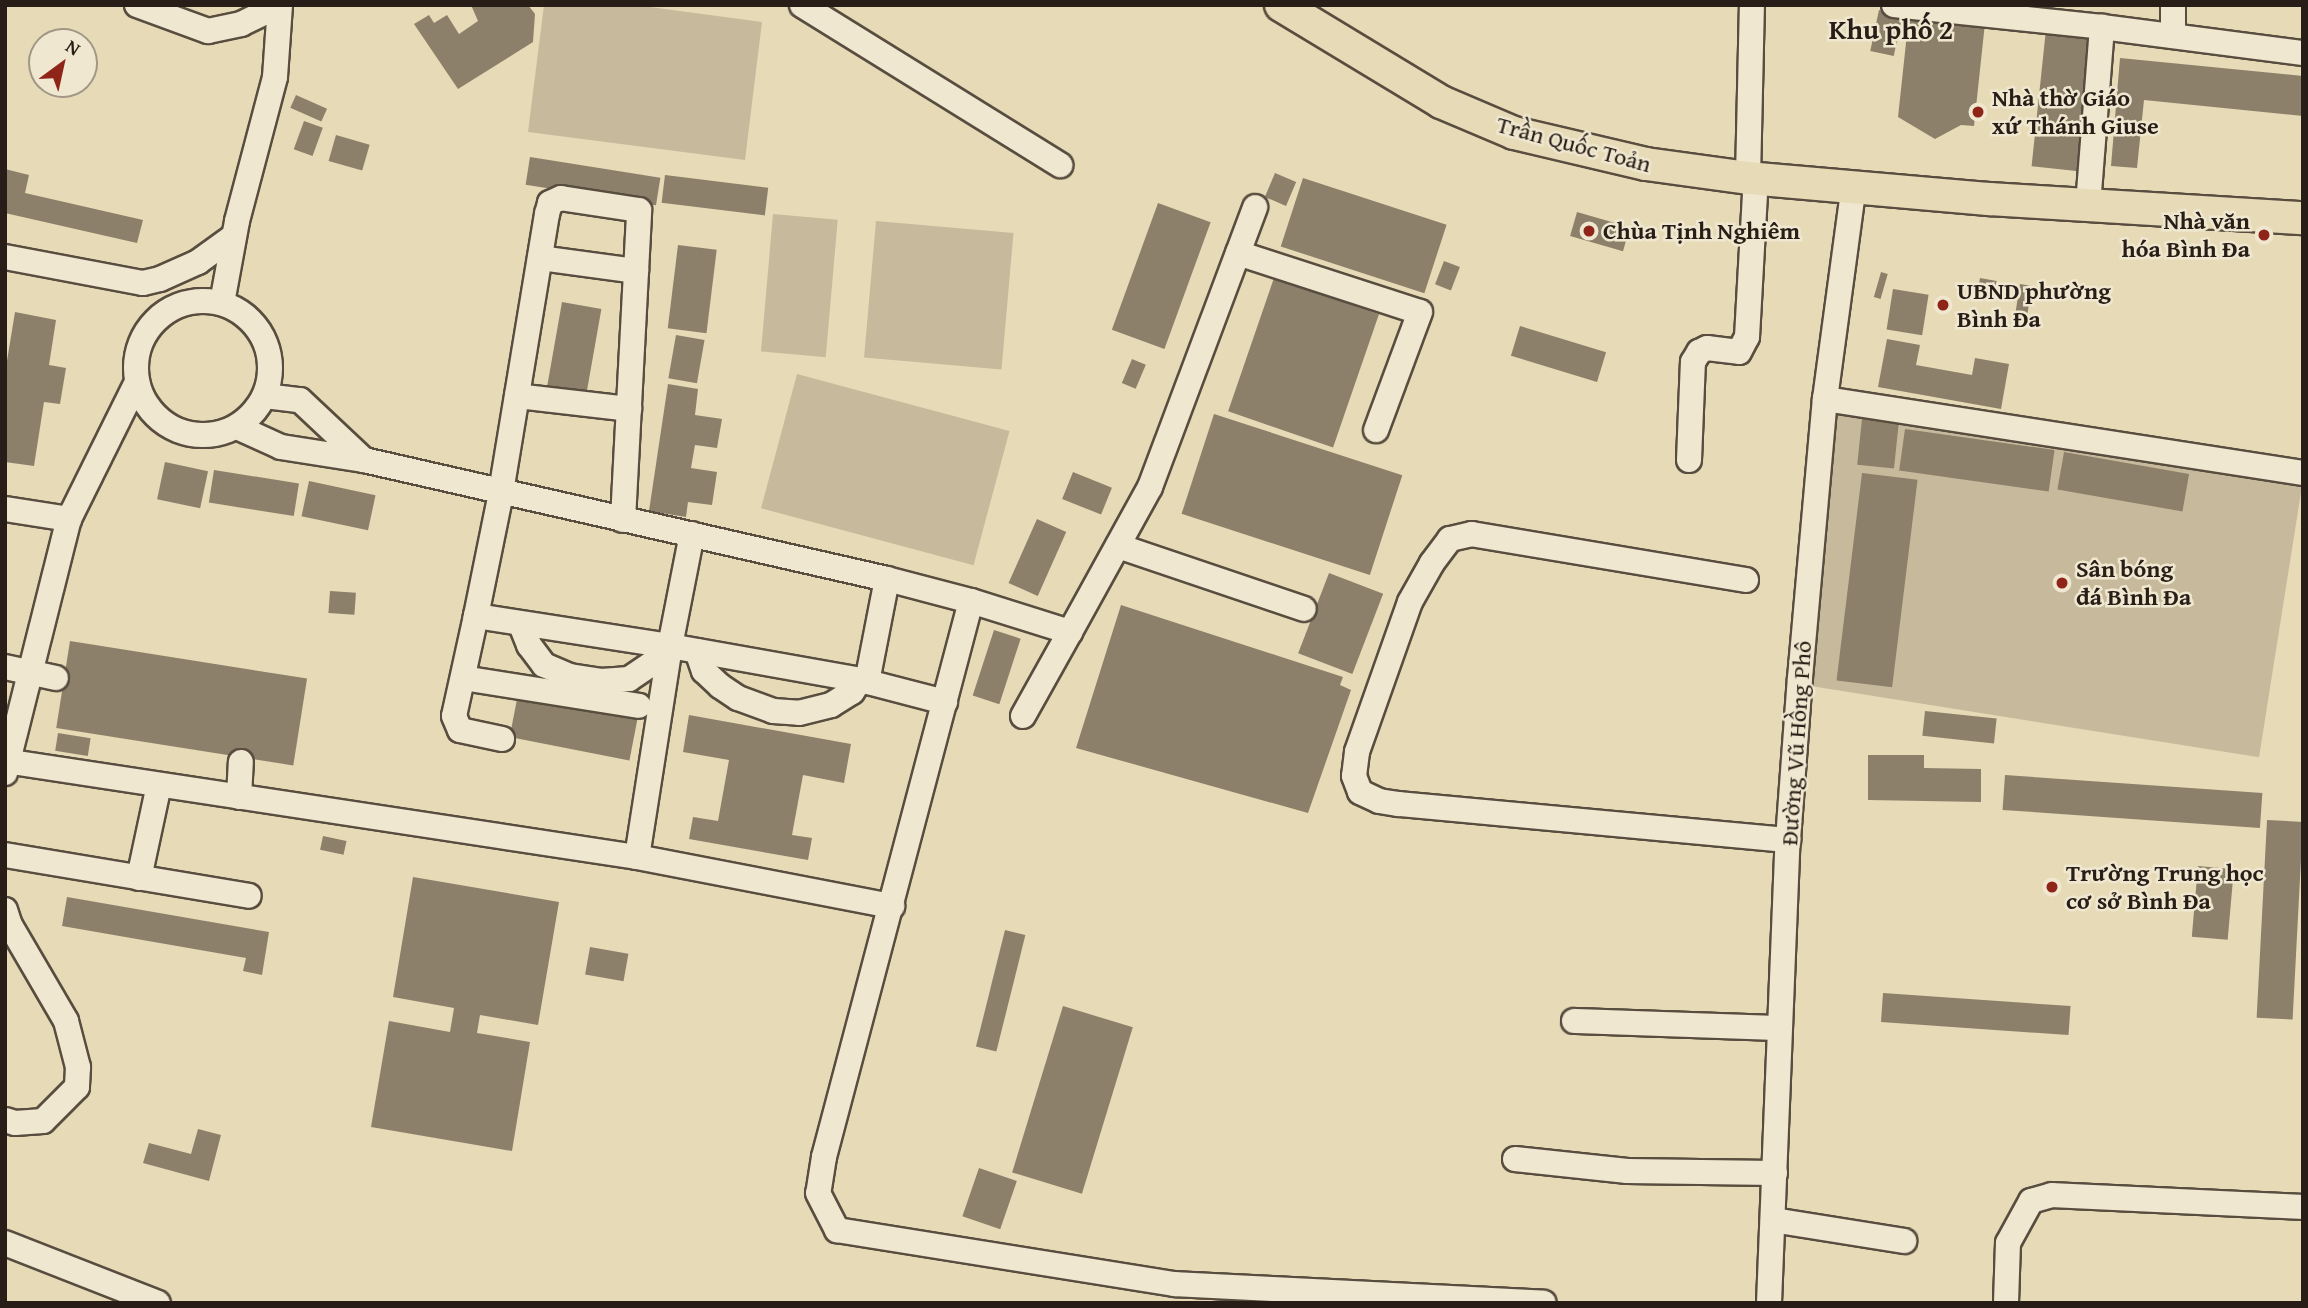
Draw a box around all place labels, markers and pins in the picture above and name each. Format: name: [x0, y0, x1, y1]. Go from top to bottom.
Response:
place label: Nhà thờ Giáo xứ Thánh Giuse: [1992, 84, 2159, 140]
marker: Nhà thờ Giáo xứ Thánh Giuse: [1970, 104, 1986, 120]
place label: Nhà văn hóa Bình Đa: [2122, 207, 2250, 263]
place label: Chùa Tịnh Nghiêm: [1603, 217, 1800, 245]
marker: Chùa Tịnh Nghiêm: [1581, 223, 1597, 239]
marker: Nhà văn hóa Bình Đa: [2256, 227, 2272, 243]
place label: UBND phường Bình Đa: [1957, 277, 2111, 333]
marker: UBND phường Bình Đa: [1935, 297, 1951, 313]
place label: Sân bóng đá Bình Đa: [2076, 555, 2191, 611]
marker: Sân bóng đá Bình Đa: [2054, 575, 2070, 591]
place label: Trường Trung học cơ sở Bình Đa: [2066, 859, 2264, 915]
marker: Trường Trung học cơ sở Bình Đa: [2044, 879, 2060, 895]

